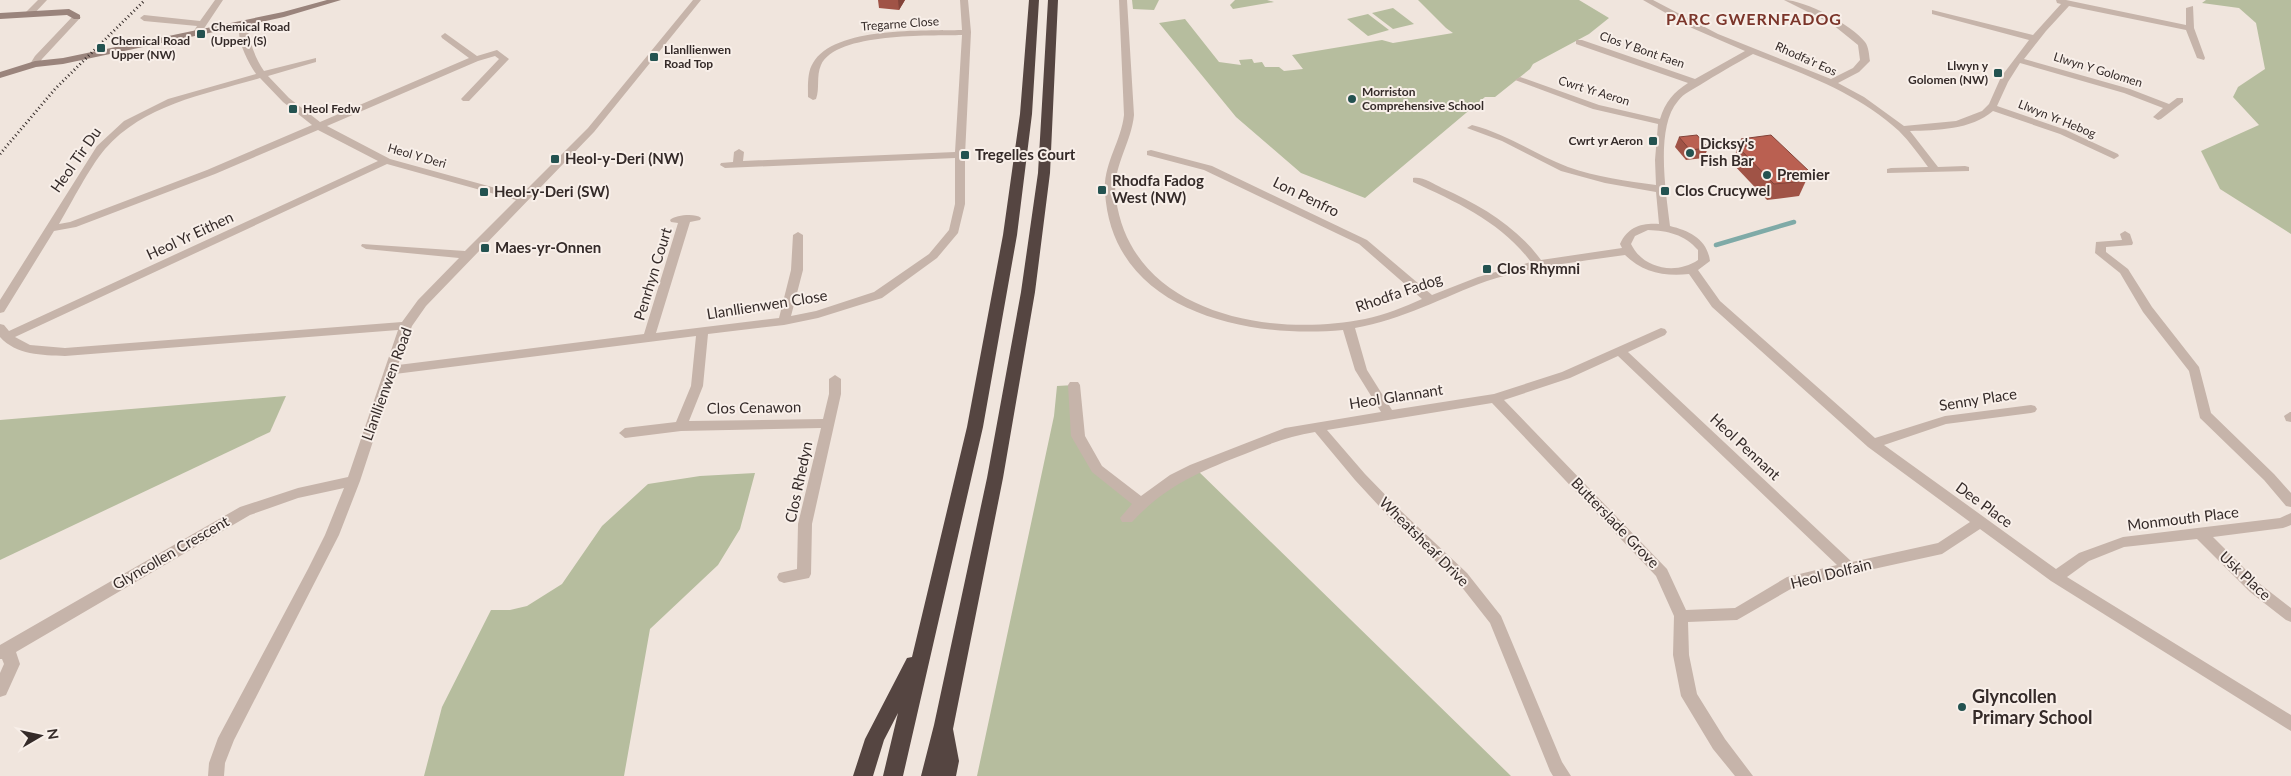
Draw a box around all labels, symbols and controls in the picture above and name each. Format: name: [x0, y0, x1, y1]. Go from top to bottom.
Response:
district label: PARC GWERNFADOG: [1666, 9, 1842, 28]
street label: Tregarne Close: [860, 13, 939, 34]
place label: Chemical Road (Upper) (S): [211, 19, 290, 48]
marker: Chemical Road (Upper) (S): [195, 28, 207, 40]
street label: Clos Y Bont Faen: [1598, 28, 1687, 71]
place label: Chemical Road Upper (NW): [111, 33, 190, 62]
street label: Rhodfa'r Eos: [1773, 38, 1839, 79]
marker: Chemical Road Upper (NW): [95, 42, 107, 54]
place label: Llanllienwen Road Top: [664, 42, 731, 71]
street label: Llwyn Y Golomen: [2052, 49, 2144, 90]
marker: Llanllienwen Road Top: [648, 51, 660, 63]
place label: Llwyn y Golomen (NW): [1908, 58, 1989, 87]
marker: Llwyn y Golomen (NW): [1992, 67, 2004, 79]
street label: Cwrt Yr Aeron: [1557, 73, 1632, 108]
place label: Morriston Comprehensive School: [1362, 84, 1484, 113]
marker: Morriston Comprehensive School: [1346, 93, 1358, 105]
street label: Llwyn Yr Hebog: [2016, 96, 2098, 141]
place label: Heol Fedw: [303, 101, 361, 116]
marker: Heol Fedw: [287, 103, 299, 115]
street label: Heol Tir Du: [46, 123, 104, 196]
place label: Cwrt yr Aeron: [1568, 133, 1643, 148]
place label: Dicksy's Fish Bar: [1700, 134, 1755, 169]
marker: Cwrt yr Aeron: [1647, 135, 1659, 147]
street label: Heol Y Deri: [386, 140, 448, 171]
place label: Tregelles Court: [975, 145, 1076, 163]
marker: Dicksy's Fish Bar: [1684, 147, 1696, 159]
place label: Heol-y-Deri (NW): [565, 149, 684, 167]
marker: Tregelles Court: [959, 149, 971, 161]
marker: Heol-y-Deri (NW): [549, 153, 561, 165]
place label: Premier: [1777, 165, 1830, 183]
marker: Premier: [1761, 169, 1773, 181]
place label: Rhodfa Fadog West (NW): [1112, 171, 1204, 206]
street label: Lon Penfro: [1270, 172, 1343, 220]
place label: Clos Crucywel: [1675, 181, 1770, 199]
place label: Heol-y-Deri (SW): [494, 182, 609, 200]
marker: Rhodfa Fadog West (NW): [1096, 184, 1108, 196]
marker: Clos Crucywel: [1659, 185, 1671, 197]
marker: Heol-y-Deri (SW): [478, 186, 490, 198]
street label: Heol Yr Eithen: [143, 207, 236, 263]
street label: Penrhyn Court: [629, 225, 675, 322]
place label: Maes-yr-Onnen: [495, 238, 601, 256]
marker: Maes-yr-Onnen: [479, 242, 491, 254]
place label: Clos Rhymni: [1497, 259, 1580, 277]
marker: Clos Rhymni: [1481, 263, 1493, 275]
street label: Rhodfa Fadog: [1353, 269, 1445, 315]
street label: Llanllienwen Close: [705, 286, 829, 322]
street label: Llanllienwen Road: [357, 325, 415, 443]
street label: Heol Glannant: [1348, 380, 1445, 412]
street label: Senny Place: [1938, 384, 2018, 414]
street label: Clos Cenawon: [707, 397, 801, 417]
street label: Heol Pennant: [1707, 409, 1785, 484]
street label: Clos Rhedyn: [781, 440, 815, 524]
street label: Butterslade Grove: [1568, 473, 1664, 571]
street label: Dee Place: [1953, 478, 2017, 531]
street label: Wheatsheaf Drive: [1376, 493, 1473, 590]
street label: Monmouth Place: [2126, 502, 2240, 534]
street label: Glyncollen Crescent: [109, 511, 232, 593]
street label: Usk Place: [2216, 547, 2275, 604]
street label: Heol Dolfain: [1788, 554, 1873, 592]
place label: Glyncollen Primary School: [1972, 685, 2092, 728]
marker: Glyncollen Primary School: [1956, 701, 1968, 713]
north arrow: [15, 711, 65, 761]
text: N: [44, 727, 63, 741]

